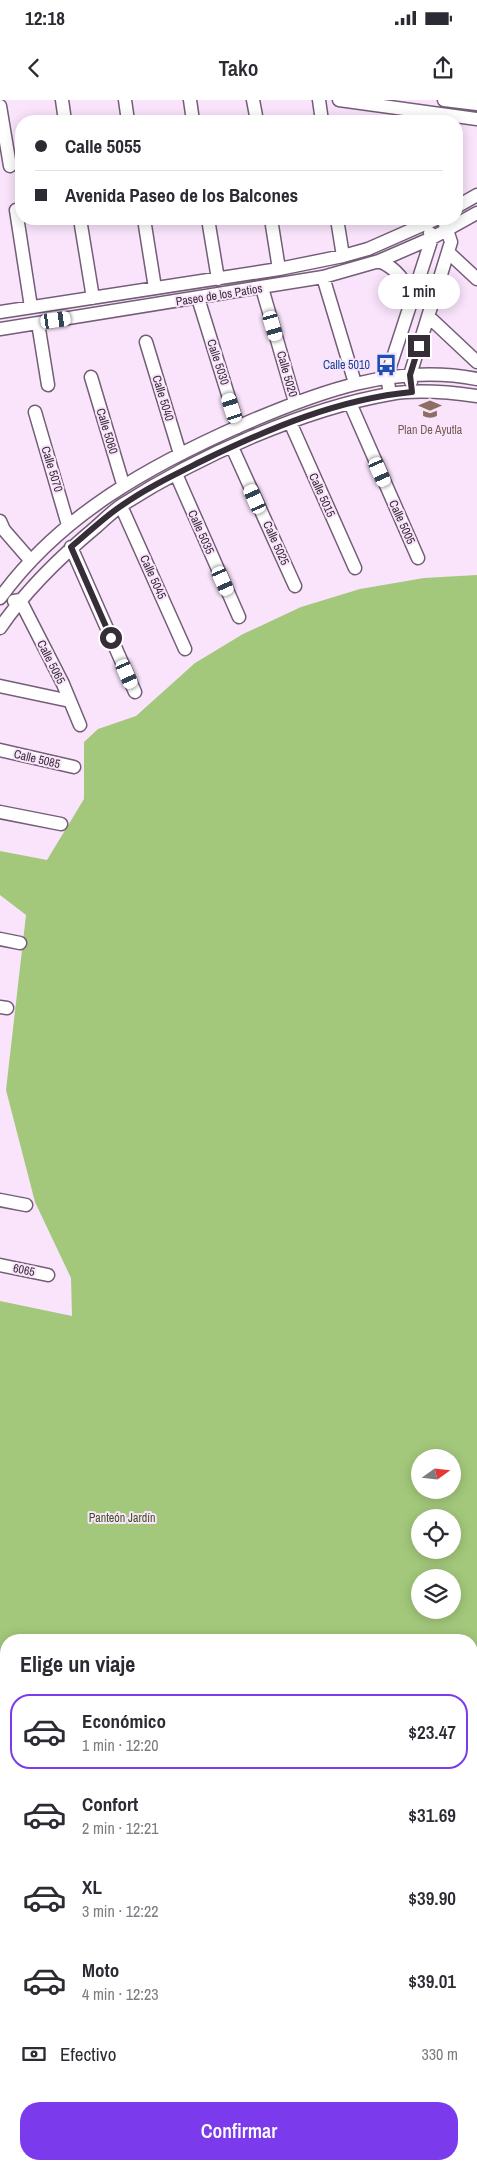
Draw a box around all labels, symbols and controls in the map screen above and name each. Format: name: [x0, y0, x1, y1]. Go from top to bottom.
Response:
text: 12:18: [25, 5, 65, 31]
text: Tako: [219, 53, 259, 83]
icon: back: [20, 54, 48, 82]
icon: share: [429, 54, 457, 82]
text: Calle 5055: [65, 133, 141, 159]
text: Avenida Paseo de los Balcones: [65, 182, 298, 208]
callout: 1 min: [378, 274, 460, 308]
street label: Paseo de los Patios: [175, 280, 264, 310]
text: 1 min: [402, 280, 436, 302]
car: [40, 310, 71, 330]
car: [261, 310, 284, 342]
route end: [408, 335, 430, 357]
street label: Calle 5030: [203, 337, 233, 387]
street label: Calle 5020: [273, 349, 301, 399]
bus stop icon: Calle 5010: [373, 352, 399, 378]
place label: Calle 5010: [323, 357, 370, 373]
street label: Calle 5040: [148, 373, 178, 423]
car: [220, 391, 243, 425]
school or university icon: Plan De Ayutla: [417, 396, 443, 422]
street label: Calle 5060: [92, 406, 122, 456]
place label: Plan De Ayutla: [398, 422, 463, 438]
street label: Calle 5070: [37, 444, 67, 494]
car: [367, 455, 392, 489]
street label: Calle 5015: [305, 470, 339, 520]
car: [242, 482, 267, 516]
street label: Calle 5005: [385, 497, 419, 547]
street label: Calle 5035: [184, 507, 218, 557]
street label: Calle 5025: [259, 518, 293, 568]
street label: Calle 5045: [136, 552, 170, 602]
car: [210, 564, 235, 598]
route start: [100, 627, 122, 649]
street label: Calle 5065: [33, 637, 69, 687]
car: [114, 657, 139, 691]
street label: Calle 5085: [12, 746, 62, 772]
street label: 6065: [12, 1260, 37, 1280]
north arrow: [411, 1449, 461, 1499]
map controls: [411, 1449, 461, 1619]
button: locate: [411, 1509, 461, 1559]
park label: Panteón Jardín: [89, 1510, 155, 1526]
button: layers: [411, 1569, 461, 1619]
text: Elige un viaje: [20, 1649, 135, 1679]
text: Económico: [82, 1708, 166, 1734]
icon: car: [22, 1709, 67, 1754]
text: $23.47: [408, 1719, 456, 1745]
text: 1 min · 12:20: [82, 1734, 159, 1756]
text: Confort: [82, 1791, 138, 1817]
icon: car: [22, 1792, 67, 1837]
text: $31.69: [408, 1802, 456, 1828]
text: 2 min · 12:21: [82, 1817, 159, 1839]
text: XL: [82, 1874, 102, 1900]
icon: car: [22, 1875, 67, 1920]
text: $39.90: [408, 1885, 456, 1911]
text: 3 min · 12:22: [82, 1900, 159, 1922]
text: Moto: [82, 1957, 119, 1983]
icon: car: [22, 1958, 67, 2003]
text: $39.01: [408, 1968, 456, 1994]
text: 4 min · 12:23: [82, 1983, 159, 2005]
icon: cash: [20, 2040, 48, 2068]
text: Efectivo: [60, 2041, 116, 2067]
text: 330 m: [422, 2043, 458, 2065]
button: Confirmar: [20, 2102, 458, 2160]

